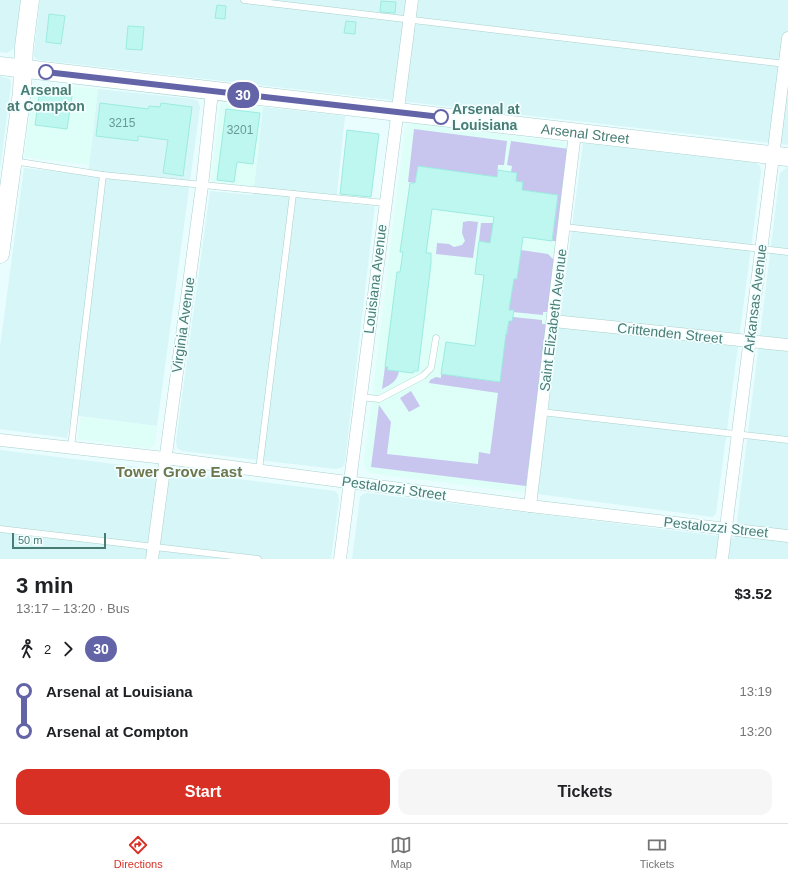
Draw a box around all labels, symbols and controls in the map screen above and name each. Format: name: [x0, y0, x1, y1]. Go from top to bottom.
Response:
marker: Arsenal at Compton: [38, 64, 54, 80]
place label: Arsenal at Compton: [7, 82, 85, 114]
line badge: 30: [225, 82, 261, 108]
text: 30: [235, 87, 251, 103]
place label: Arsenal at Louisiana: [452, 101, 520, 133]
marker: Arsenal at Louisiana: [433, 109, 449, 125]
house number: 3215: [109, 116, 136, 130]
street label: Arsenal Street: [540, 121, 630, 147]
house number: 3201: [227, 123, 254, 137]
street label: Louisiana Avenue: [360, 223, 390, 335]
street label: Arkansas Avenue: [740, 243, 770, 353]
street label: Saint Elizabeth Avenue: [536, 247, 570, 392]
street label: Virginia Avenue: [168, 276, 198, 374]
street label: Crittenden Street: [617, 320, 724, 346]
district label: Tower Grove East: [116, 463, 242, 480]
street label: Pestalozzi Street: [341, 473, 447, 503]
street label: Pestalozzi Street: [663, 514, 769, 540]
scale bar: [12, 531, 106, 550]
text: 50 m: [18, 534, 42, 546]
text: 3 min: [16, 573, 73, 598]
text: $3.52: [734, 585, 772, 602]
text: 13:17 – 13:20 · Bus: [16, 601, 129, 616]
icon: walk: [16, 638, 38, 660]
icon: forward: [57, 638, 79, 660]
text: 30: [93, 641, 109, 657]
text: 2: [44, 642, 51, 657]
text: Arsenal at Louisiana: [46, 683, 193, 700]
text: 13:19: [739, 684, 772, 699]
text: Arsenal at Compton: [46, 723, 189, 740]
text: 13:20: [739, 724, 772, 739]
button: Start: [16, 769, 390, 815]
button: Tickets: [398, 769, 772, 815]
tab: Directions: [114, 834, 163, 870]
tab: Map: [390, 834, 412, 870]
tab: Tickets: [640, 834, 674, 870]

